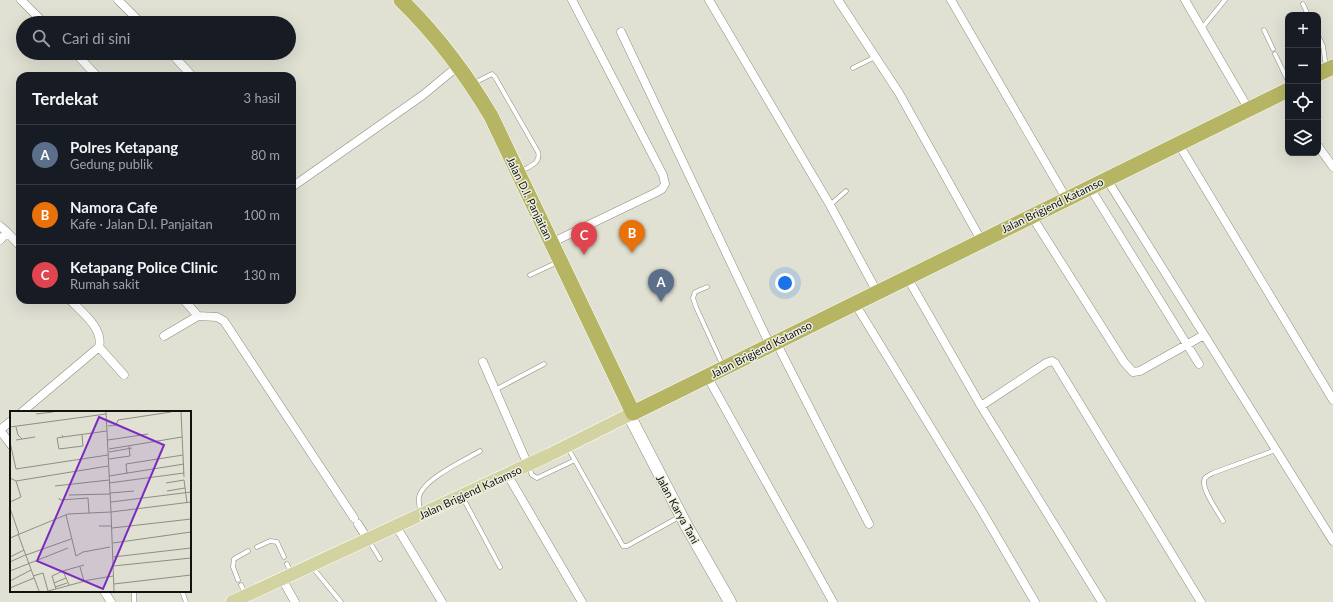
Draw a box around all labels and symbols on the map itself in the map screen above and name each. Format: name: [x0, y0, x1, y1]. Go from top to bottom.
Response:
street label: Jalan D.I. Panjaitan: [504, 155, 556, 241]
street label: Jalan Brigjend Katamso: [999, 175, 1105, 235]
pin: B: [619, 220, 645, 253]
pin: C: [571, 222, 597, 255]
pin: A: [648, 269, 674, 302]
your location: [775, 273, 795, 293]
street label: Jalan Brigjend Katamso: [708, 318, 814, 380]
inset map: [10, 411, 191, 592]
street label: Jalan Brigjend Katamso: [417, 462, 523, 522]
street label: Jalan Karya Tani: [654, 472, 702, 546]

